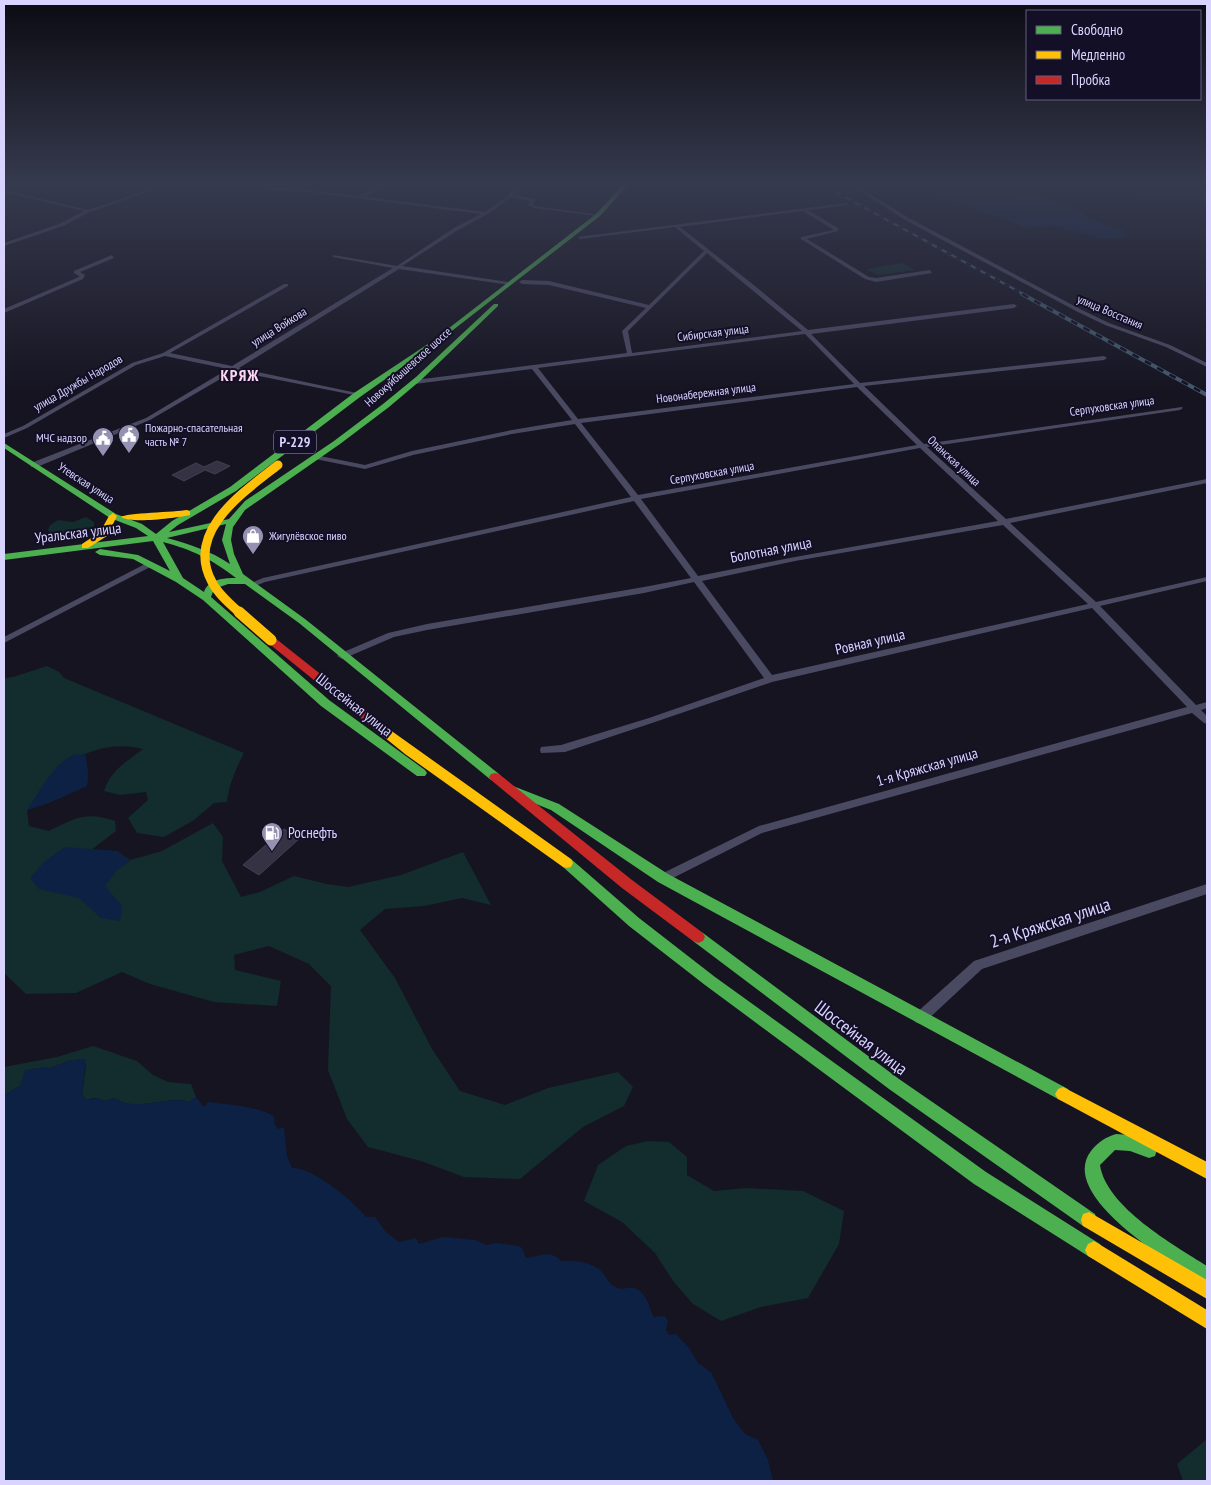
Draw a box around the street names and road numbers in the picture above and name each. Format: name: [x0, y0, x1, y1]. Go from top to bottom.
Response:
street label: улица Восстания: [1075, 291, 1146, 332]
street label: улица Войкова: [248, 304, 309, 350]
street label: Сибирская улица: [676, 321, 750, 344]
street label: Новокуйбышевское шоссе: [361, 324, 454, 410]
street label: улица Дружбы Народов: [30, 351, 125, 414]
street label: Новонабережная улица: [655, 379, 757, 406]
street label: Серпуховская улица: [1069, 392, 1155, 419]
road number: Р-229: [274, 431, 316, 454]
street label: Опанская улица: [925, 432, 984, 489]
street label: Серпуховская улица: [669, 458, 755, 487]
street label: Утевская улица: [55, 459, 117, 506]
street label: Уральская улица: [34, 518, 122, 547]
street label: Болотная улица: [729, 532, 813, 567]
street label: Ровная улица: [833, 624, 907, 659]
street label: Шоссейная улица: [312, 669, 396, 740]
street label: 1-я Кряжская улица: [874, 743, 980, 790]
street label: 2-я Кряжская улица: [987, 892, 1113, 953]
street label: Шоссейная улица: [810, 995, 912, 1080]

